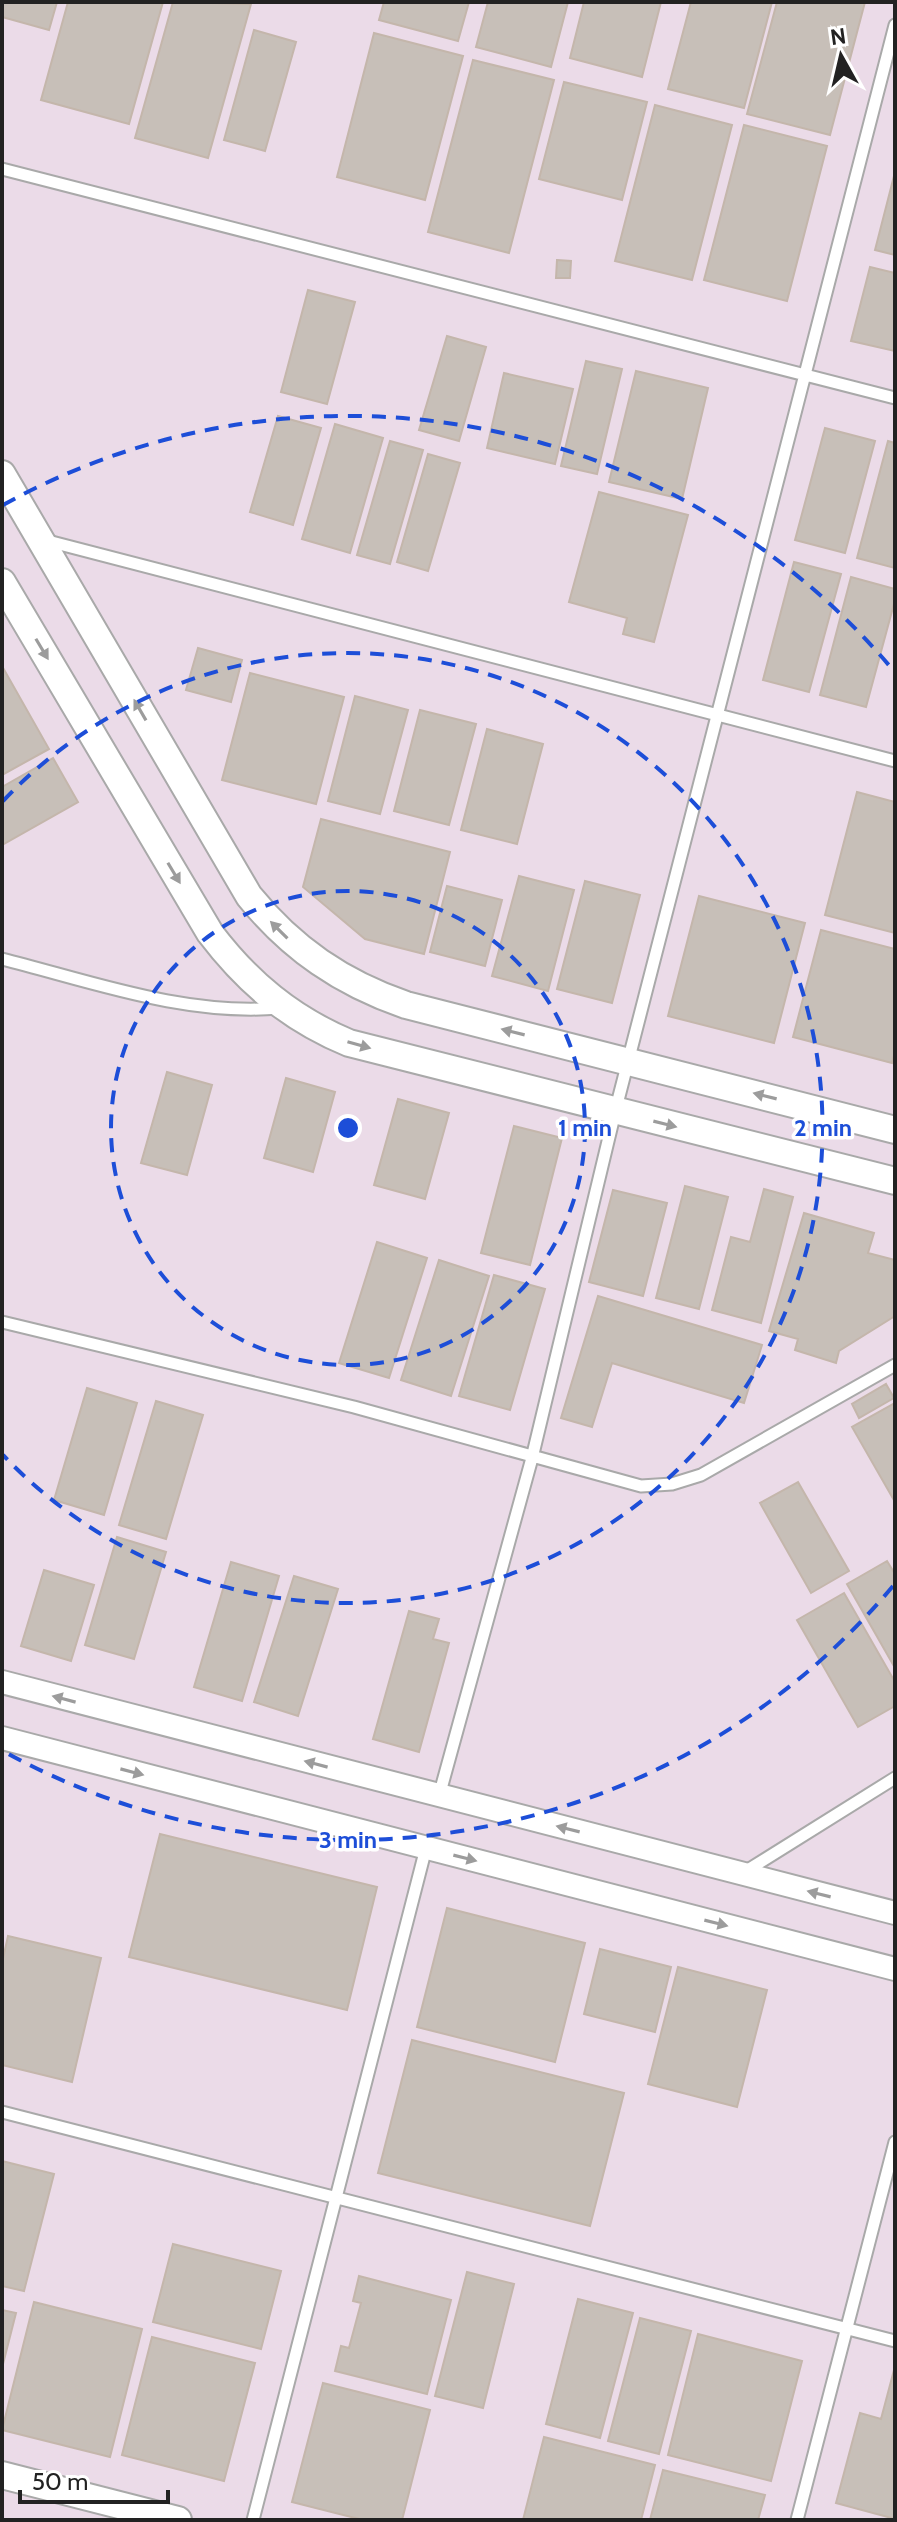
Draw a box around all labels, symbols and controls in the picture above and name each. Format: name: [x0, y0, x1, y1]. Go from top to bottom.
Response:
north arrow: [801, 16, 881, 96]
text: N: [829, 22, 848, 51]
one-way arrow: [35, 638, 49, 660]
one-way arrow: [133, 699, 147, 721]
one-way arrow: [167, 862, 181, 884]
one-way arrow: [270, 921, 289, 939]
one-way arrow: [501, 1025, 526, 1037]
one-way arrow: [347, 1039, 371, 1052]
one-way arrow: [753, 1090, 778, 1102]
text: 1 min: [558, 1113, 612, 1142]
text: 2 min: [794, 1113, 852, 1142]
centre of rings: [334, 1114, 362, 1142]
one-way arrow: [652, 1118, 677, 1131]
one-way arrow: [52, 1692, 77, 1704]
one-way arrow: [303, 1757, 328, 1769]
one-way arrow: [119, 1766, 144, 1778]
one-way arrow: [555, 1822, 580, 1834]
text: 3 min: [319, 1825, 377, 1854]
one-way arrow: [452, 1852, 477, 1864]
one-way arrow: [807, 1887, 832, 1900]
one-way arrow: [704, 1917, 729, 1929]
scale bar: [20, 2454, 168, 2504]
text: 50 m: [32, 2467, 88, 2496]

